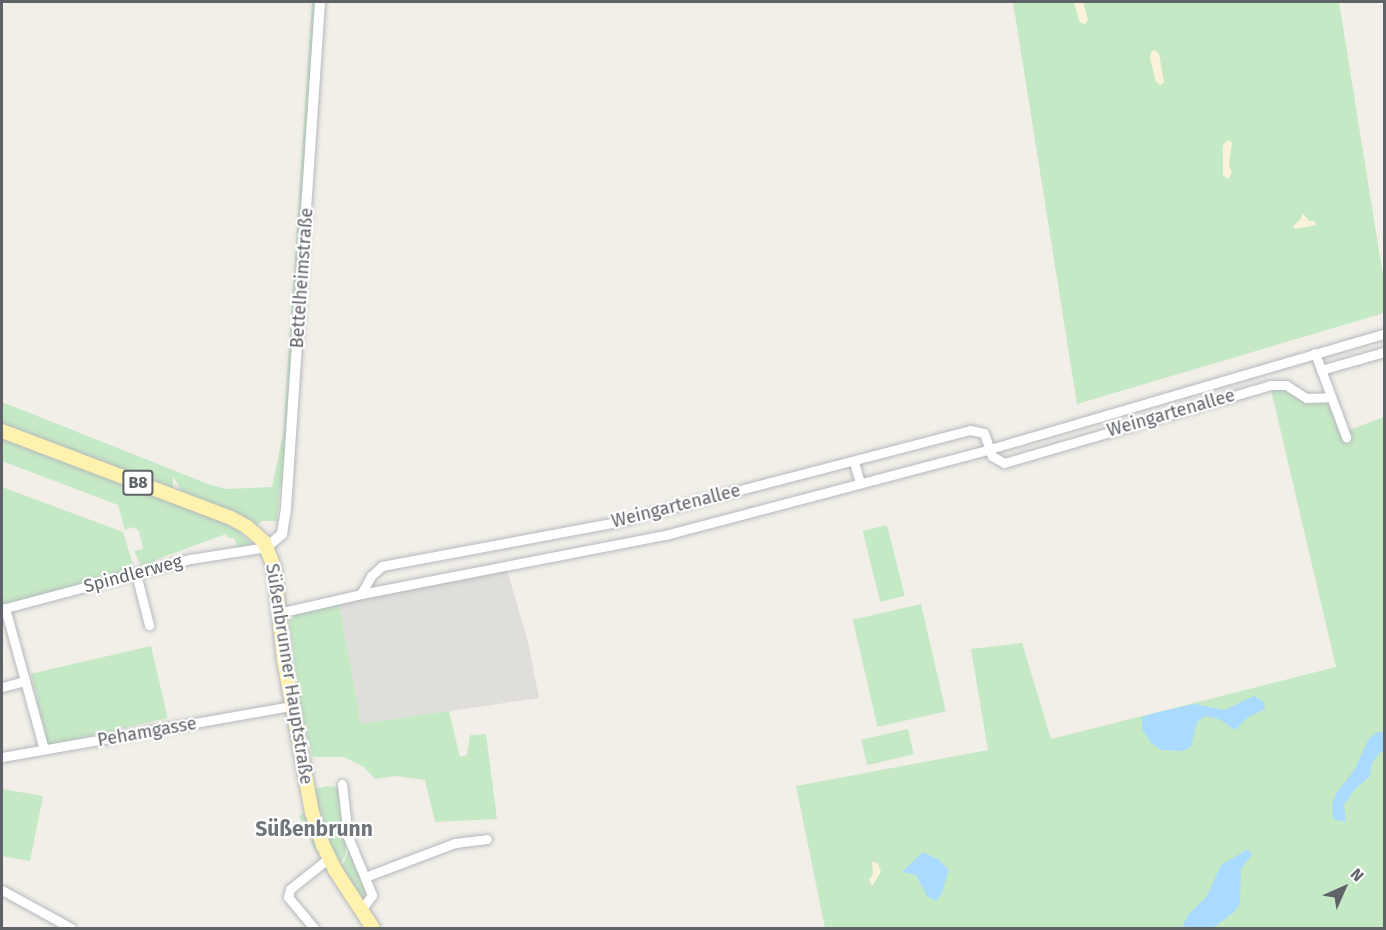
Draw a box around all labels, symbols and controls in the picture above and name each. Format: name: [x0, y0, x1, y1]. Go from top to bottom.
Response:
street label: Bettelheimstraße: [286, 207, 318, 349]
street label: Weingartenallee: [1105, 384, 1237, 442]
road number: B8: [122, 470, 154, 496]
street label: Weingartenallee: [609, 480, 743, 532]
street label: Spindlerweg: [81, 551, 185, 597]
street label: Süßenbrunner Hauptstraße: [261, 562, 317, 786]
street label: Pehamgasse: [96, 713, 198, 751]
district label: Süßenbrunn: [255, 816, 373, 842]
north arrow: [1314, 858, 1374, 918]
text: N: [1347, 864, 1368, 885]

